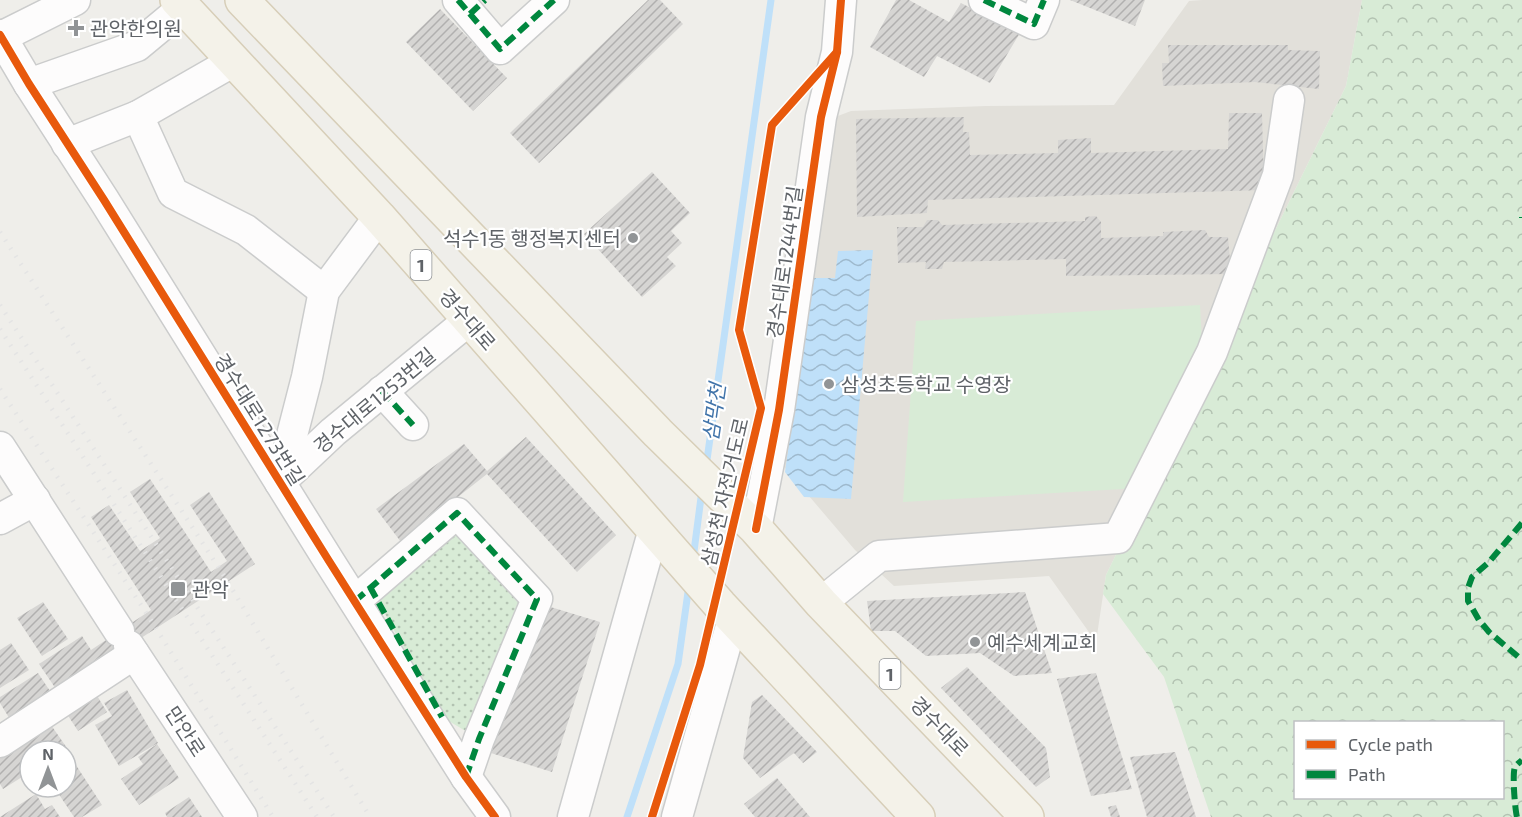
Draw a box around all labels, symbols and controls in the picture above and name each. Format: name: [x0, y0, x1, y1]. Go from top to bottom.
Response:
place label: 관악한의원: [90, 16, 182, 40]
marker: 관악한의원: [67, 19, 85, 37]
street label: 경수대로1244번길: [761, 184, 807, 340]
place label: 석수1동 행정복지센터: [443, 226, 621, 250]
marker: 석수1동 행정복지센터: [626, 231, 640, 245]
road number: 1: [410, 250, 432, 280]
street label: 경수대로: [435, 283, 501, 355]
street label: 경수대로1253번길: [308, 342, 440, 458]
street label: 경수대로1273번길: [210, 349, 310, 489]
place label: 삼성초등학교 수영장: [841, 372, 1011, 396]
marker: 삼성초등학교 수영장: [822, 377, 836, 391]
water label: 삼막천: [697, 379, 730, 442]
street label: 삼성천 자전거도로: [695, 415, 753, 569]
place label: 관악: [192, 577, 229, 601]
marker: 관악: [169, 580, 187, 598]
place label: 예수세계교회: [987, 630, 1097, 654]
marker: 예수세계교회: [968, 635, 982, 649]
road number: 1: [880, 659, 900, 689]
street label: 경수대로: [906, 691, 974, 761]
street label: 만안로: [161, 701, 211, 761]
legend: [1294, 721, 1504, 799]
text: Cycle path: [1348, 733, 1433, 755]
north arrow: [18, 739, 78, 799]
text: N: [42, 744, 54, 763]
text: Path: [1348, 763, 1386, 785]

